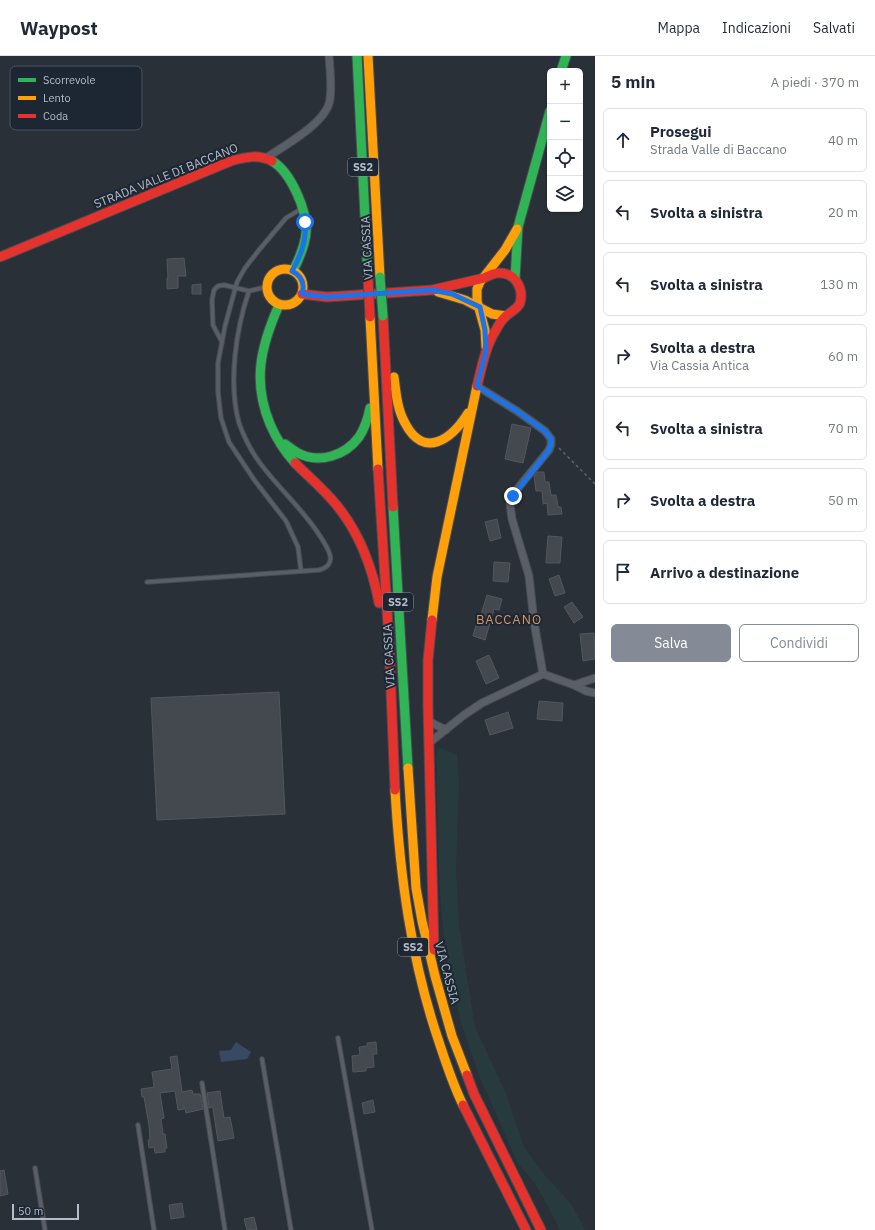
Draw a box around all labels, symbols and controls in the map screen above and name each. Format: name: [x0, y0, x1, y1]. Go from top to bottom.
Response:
text: Waypost: [20, 16, 98, 40]
text: Mappa: [658, 19, 700, 37]
text: Indicazioni: [722, 19, 791, 37]
text: Salvati: [813, 19, 855, 37]
legend: [10, 66, 142, 130]
map controls: [547, 68, 583, 212]
button: +: [547, 68, 583, 104]
text: 5 min: [611, 71, 655, 93]
text: Scorrevole: [43, 73, 96, 87]
text: A piedi · 370 m: [771, 74, 859, 91]
text: Lento: [43, 91, 71, 105]
button: −: [547, 104, 583, 140]
text: Coda: [43, 109, 68, 123]
text: Prosegui: [650, 122, 712, 141]
icon: ahead: [612, 129, 634, 151]
text: 40 m: [828, 132, 858, 149]
street label: STRADA VALLE DI BACCANO: [92, 140, 240, 211]
button: locate: [547, 140, 583, 176]
text: Strada Valle di Baccano: [650, 141, 787, 158]
road number: SS2: [348, 158, 378, 176]
button: layers: [547, 176, 583, 212]
icon: left: [612, 201, 634, 223]
text: Svolta a sinistra: [650, 203, 763, 222]
text: 20 m: [828, 204, 858, 221]
route start: [296, 213, 314, 231]
street label: VIA CASSIA: [357, 215, 376, 280]
icon: left: [612, 273, 634, 295]
text: Svolta a sinistra: [650, 275, 763, 294]
text: 130 m: [820, 276, 858, 293]
text: Svolta a destra: [650, 338, 755, 357]
icon: right: [612, 345, 634, 367]
text: 60 m: [828, 348, 858, 365]
text: Via Cassia Antica: [650, 357, 749, 374]
icon: left: [612, 417, 634, 439]
text: Svolta a sinistra: [650, 419, 763, 438]
text: 70 m: [828, 420, 858, 437]
route end: [504, 487, 522, 505]
icon: right: [612, 489, 634, 511]
text: Svolta a destra: [650, 491, 755, 510]
text: 50 m: [828, 492, 858, 509]
icon: arrive: [612, 561, 634, 583]
text: Arrivo a destinazione: [650, 563, 799, 582]
road number: SS2: [383, 593, 413, 611]
district label: BACCANO: [476, 611, 542, 628]
street label: VIA CASSIA: [379, 623, 398, 688]
button: Salva: [611, 624, 731, 662]
button: Condividi: [739, 624, 859, 662]
road number: SS2: [398, 938, 428, 956]
street label: VIA CASSIA: [432, 940, 463, 1006]
scale bar: [12, 1202, 79, 1221]
text: 50 m: [18, 1204, 43, 1218]

